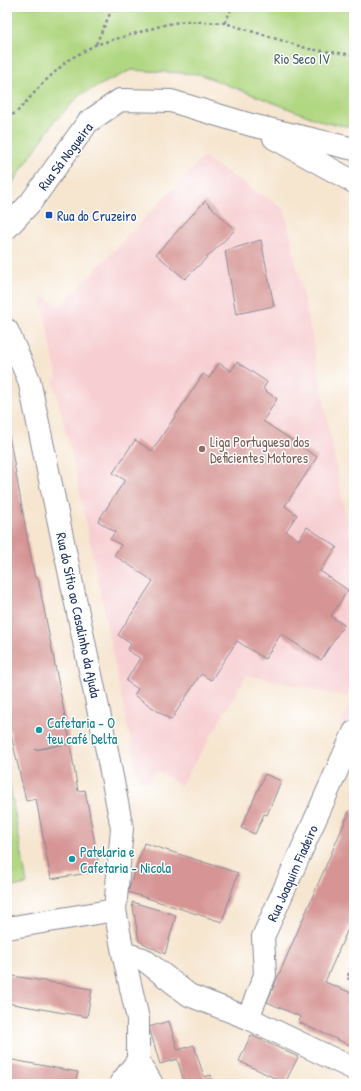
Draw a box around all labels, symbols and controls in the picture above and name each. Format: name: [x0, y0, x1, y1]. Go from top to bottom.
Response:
park label: Rio Seco IV: [274, 49, 330, 68]
street label: Rua Sá Nogueira: [33, 118, 98, 194]
place label: Rua do Cruzeiro: [57, 206, 137, 225]
marker: Rua do Cruzeiro: [44, 210, 54, 220]
place label: Liga Portuguesa dos Deficientes Motores: [210, 432, 309, 467]
marker: Liga Portuguesa dos Deficientes Motores: [197, 444, 207, 454]
street label: Rua do Sítio ao Casalinho da Ajuda: [51, 531, 106, 700]
place label: Cafetaria - O teu café Delta: [47, 713, 118, 748]
marker: Cafetaria - O teu café Delta: [34, 725, 44, 735]
street label: Rua Joaquim Fiadeiro: [262, 821, 323, 925]
place label: Patelaria e Cafetaria - Nicola: [80, 842, 172, 877]
marker: Patelaria e Cafetaria - Nicola: [67, 854, 77, 864]

